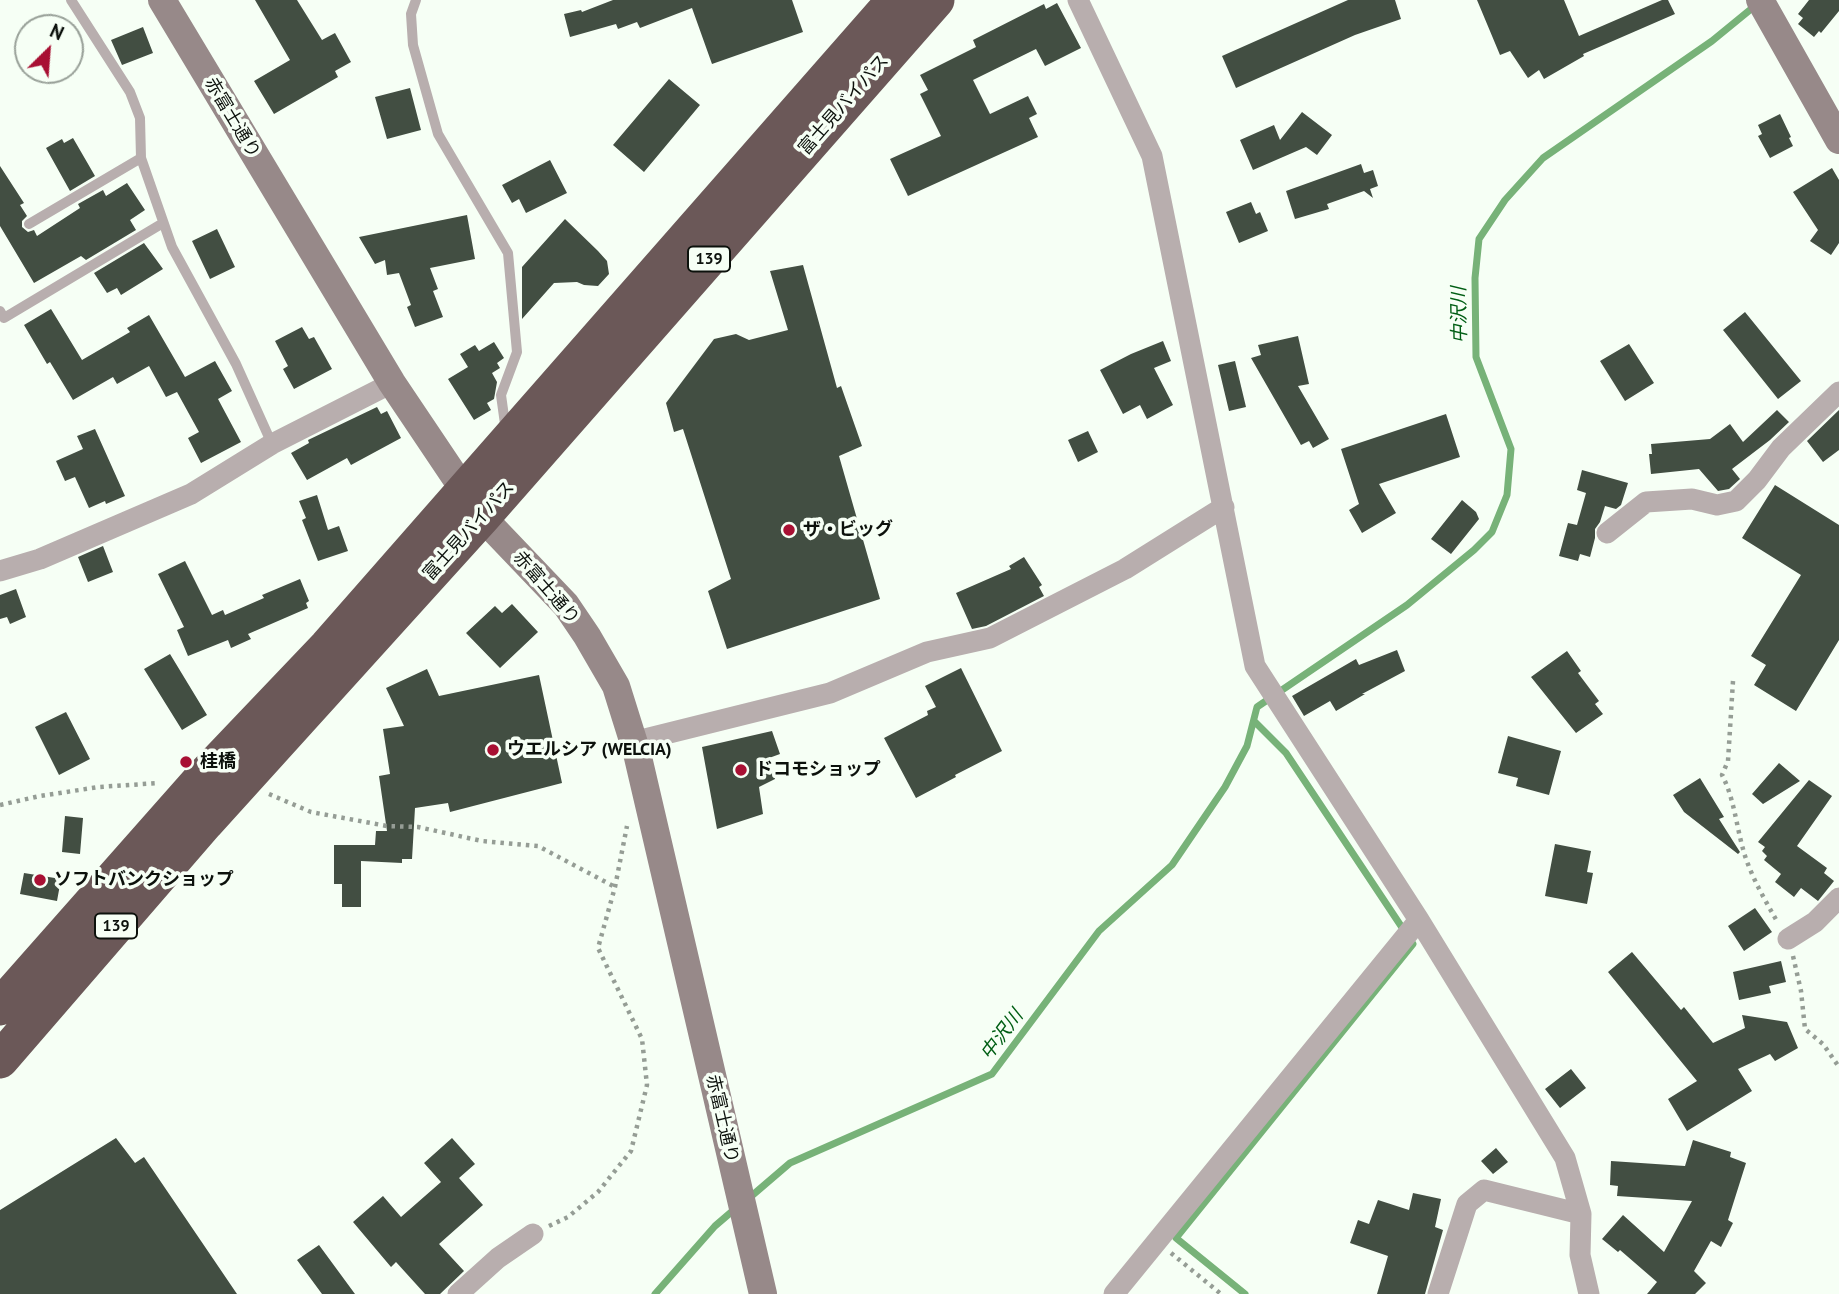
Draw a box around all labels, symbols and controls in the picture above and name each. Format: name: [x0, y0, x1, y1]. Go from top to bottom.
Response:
north arrow: [14, 14, 84, 84]
text: N: [46, 18, 68, 45]
street label: 富士見バイパス: [795, 50, 893, 160]
street label: 赤富士通り: [200, 74, 264, 162]
road number: 139: [688, 246, 730, 272]
water label: 中沢川: [1448, 286, 1472, 344]
street label: 富士見バイパス: [419, 477, 519, 585]
place label: ザ・ビッグ: [803, 519, 893, 541]
marker: ザ・ビッグ: [781, 522, 797, 538]
street label: 赤富士通り: [508, 547, 584, 629]
place label: ウエルシア (WELCIA): [507, 739, 672, 761]
marker: ウエルシア (WELCIA): [485, 742, 501, 758]
place label: 桂橋: [200, 751, 236, 773]
marker: 桂橋: [178, 754, 194, 770]
place label: ドコモショップ: [755, 759, 881, 781]
marker: ドコモショップ: [733, 762, 749, 778]
place label: ソフトバンクショップ: [54, 869, 234, 891]
marker: ソフトバンクショップ: [32, 872, 48, 888]
road number: 139: [95, 914, 137, 938]
water label: 中沢川: [976, 1005, 1028, 1065]
street label: 赤富士通り: [701, 1073, 743, 1165]

